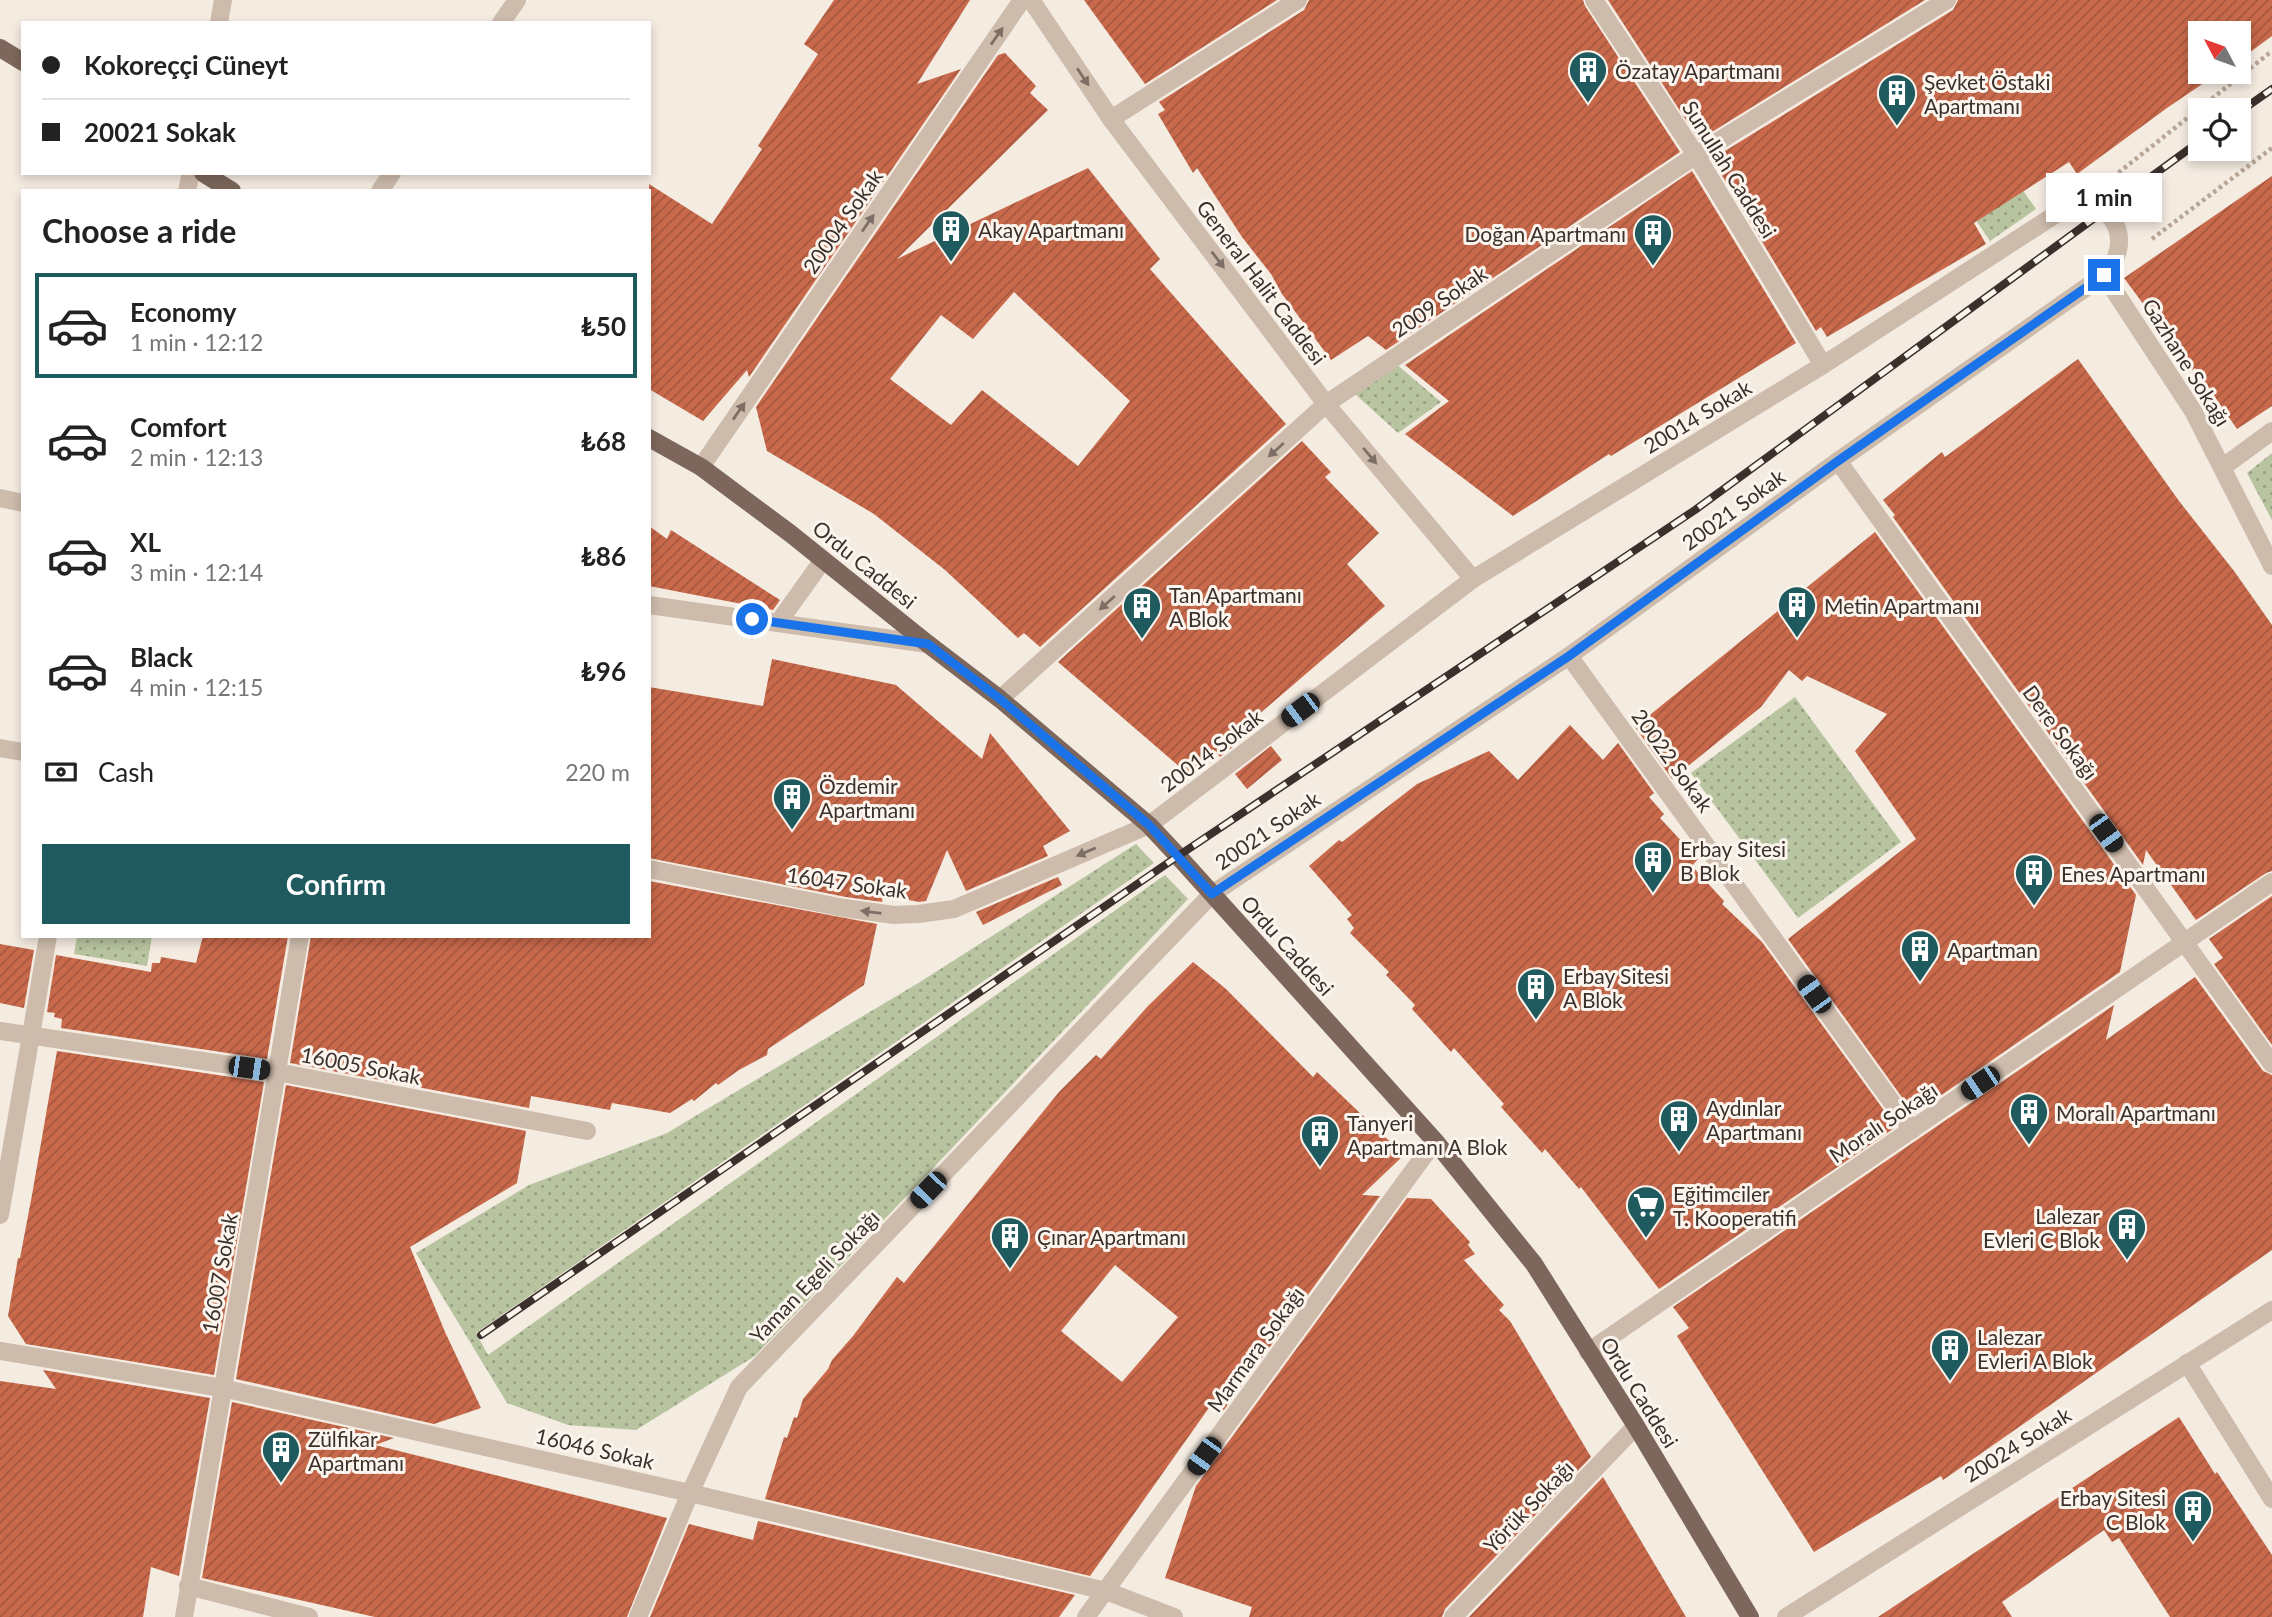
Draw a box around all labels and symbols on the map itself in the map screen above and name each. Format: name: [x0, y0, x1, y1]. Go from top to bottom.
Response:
north arrow: [2188, 21, 2250, 84]
one-way arrow: [990, 27, 1004, 45]
building icon: Özatay Apartmanı: [1567, 49, 1609, 104]
place label: Özatay Apartmanı: [1615, 58, 1780, 83]
one-way arrow: [1076, 68, 1090, 86]
place label: Şevket Östaki Apartmanı: [1924, 69, 2050, 118]
building icon: Şevket Östaki Apartmanı: [1876, 72, 1918, 127]
street label: Sunullah Caddesi: [1678, 96, 1782, 242]
street label: 20004 Sokak: [797, 164, 887, 278]
callout: 1 min: [2046, 174, 2162, 222]
street label: General Halit Caddesi: [1192, 195, 1332, 369]
building icon: Akay Apartmanı: [930, 208, 972, 263]
building icon: Doğan Apartmanı: [1632, 212, 1674, 267]
one-way arrow: [861, 214, 875, 232]
place label: Akay Apartmanı: [978, 217, 1124, 242]
place label: Doğan Apartmanı: [1465, 221, 1626, 246]
one-way arrow: [1210, 251, 1224, 269]
route end: [2088, 259, 2120, 291]
street label: 2009 Sokak: [1387, 260, 1491, 342]
street label: Gazhane Sokağı: [2138, 294, 2236, 430]
street label: 20014 Sokak: [1639, 374, 1756, 458]
one-way arrow: [732, 402, 746, 420]
one-way arrow: [1267, 442, 1285, 458]
one-way arrow: [1362, 448, 1377, 465]
street label: 20021 Sokak: [1677, 463, 1790, 555]
street label: Ordu Caddesi: [808, 515, 922, 613]
place label: Tan Apartmanı A Blok: [1169, 582, 1302, 631]
building icon: Metin Apartmanı: [1776, 584, 1818, 639]
building icon: Tan Apartmanı A Blok: [1121, 585, 1163, 640]
place label: Metin Apartmanı: [1824, 593, 1980, 618]
one-way arrow: [1099, 594, 1116, 610]
route start: [736, 603, 768, 635]
street label: Dere Sokağı: [2018, 680, 2104, 784]
car: [1277, 689, 1324, 731]
street label: 20014 Sokak: [1155, 703, 1267, 796]
street label: 20022 Sokak: [1627, 704, 1719, 817]
place label: Özdemir Apartmanı: [819, 773, 915, 822]
building icon: Özdemir Apartmanı: [771, 776, 813, 831]
street label: 20021 Sokak: [1210, 786, 1325, 874]
car: [2086, 810, 2127, 856]
place label: Erbay Sitesi B Blok: [1680, 836, 1786, 885]
building icon: Erbay Sitesi B Blok: [1632, 839, 1674, 894]
one-way arrow: [1076, 846, 1096, 858]
building icon: Enes Apartmanı: [2013, 852, 2055, 907]
street label: 16047 Sokak: [785, 861, 909, 903]
place label: Enes Apartmanı: [2061, 861, 2205, 886]
street label: Ordu Caddesi: [1237, 890, 1339, 1000]
one-way arrow: [860, 906, 882, 917]
building icon: Apartman: [1899, 928, 1941, 983]
place label: Apartman: [1947, 937, 2038, 962]
place label: Erbay Sitesi A Blok: [1563, 963, 1669, 1012]
building icon: Erbay Sitesi A Blok: [1515, 966, 1557, 1021]
car: [1794, 971, 1835, 1017]
street label: 16005 Sokak: [299, 1041, 423, 1089]
car: [227, 1055, 272, 1081]
car: [1957, 1063, 2004, 1103]
street label: Moralı Sokağı: [1824, 1077, 1942, 1167]
building icon: Moralı Apartmanı: [2008, 1091, 2050, 1146]
place label: Aydınlar Apartmanı: [1706, 1095, 1802, 1144]
building icon: Aydınlar Apartmanı: [1658, 1098, 1700, 1153]
place label: Moralı Apartmanı: [2056, 1100, 2216, 1125]
place label: Tanyeri Apartmanı A Blok: [1347, 1110, 1508, 1159]
building icon: Tanyeri Apartmanı A Blok: [1299, 1113, 1341, 1168]
car: [906, 1168, 951, 1212]
place label: Eğitimciler T. Kooperatifi: [1673, 1181, 1797, 1230]
supermarket icon: Eğitimciler T. Kooperatifi: [1625, 1184, 1667, 1239]
place label: Lalezar Evleri C Blok: [1983, 1203, 2100, 1252]
street label: Yaman Egeli Sokağı: [744, 1204, 884, 1348]
building icon: Lalezar Evleri C Blok: [2106, 1206, 2148, 1261]
street label: 16007 Sokak: [196, 1211, 242, 1335]
building icon: Çınar Apartmanı: [989, 1215, 1031, 1270]
place label: Çınar Apartmanı: [1037, 1224, 1186, 1249]
street label: Marmara Sokağı: [1201, 1282, 1309, 1416]
place label: Lalezar Evleri A Blok: [1977, 1324, 2093, 1373]
building icon: Lalezar Evleri A Blok: [1929, 1327, 1971, 1382]
street label: Ordu Caddesi: [1596, 1332, 1684, 1452]
street label: 20024 Sokak: [1959, 1401, 2075, 1487]
street label: 16046 Sokak: [533, 1422, 657, 1474]
place label: Zülfikar Apartmanı: [308, 1426, 404, 1475]
building icon: Zülfikar Apartmanı: [260, 1429, 302, 1484]
car: [1184, 1433, 1225, 1479]
street label: Yörük Sokağı: [1478, 1455, 1578, 1557]
place label: Erbay Sitesi C Blok: [2060, 1485, 2166, 1534]
building icon: Erbay Sitesi C Blok: [2172, 1488, 2214, 1543]

